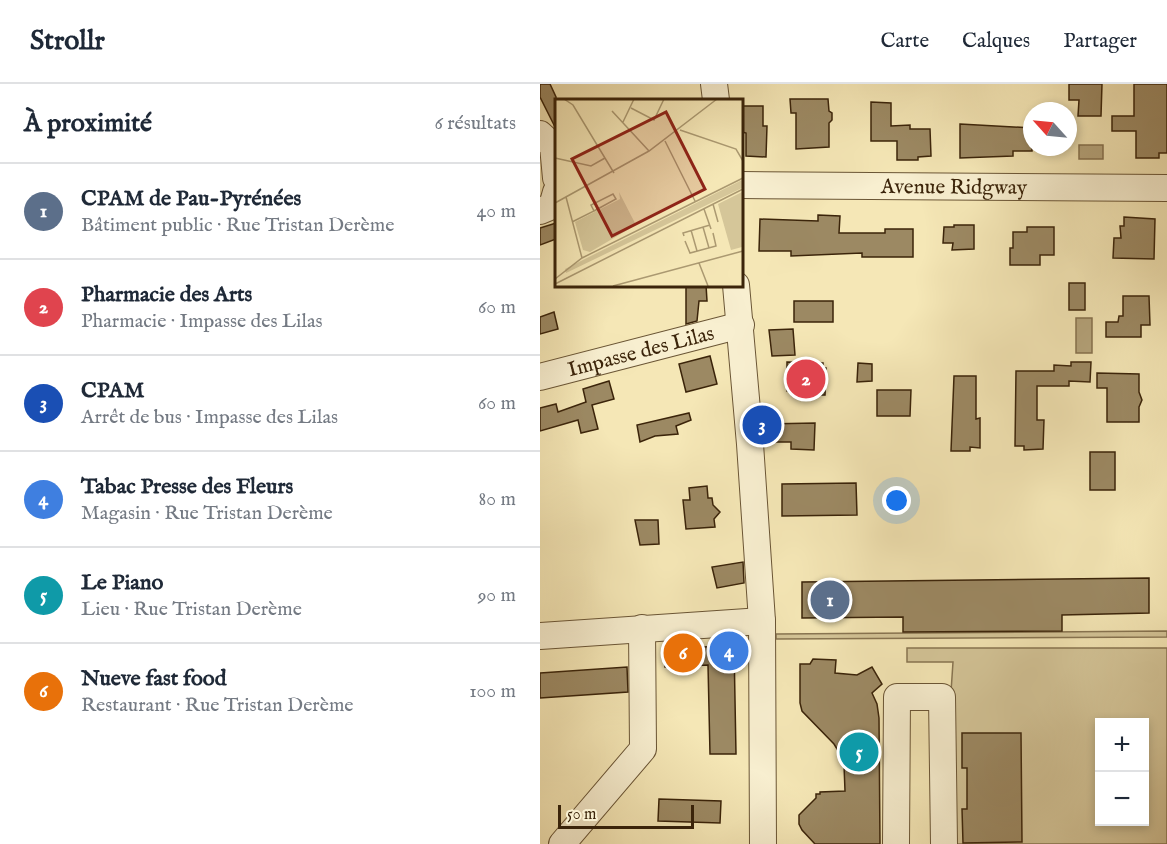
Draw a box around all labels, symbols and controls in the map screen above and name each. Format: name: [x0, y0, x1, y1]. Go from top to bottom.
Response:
text: Strollr: [30, 24, 105, 59]
text: Carte: [880, 28, 929, 55]
text: Calques: [962, 28, 1030, 55]
text: Partager: [1063, 28, 1137, 55]
inset map: [555, 99, 742, 286]
north arrow: [1023, 102, 1077, 156]
text: À proximité: [24, 107, 152, 140]
text: 6 résultats: [434, 111, 516, 136]
street label: Avenue Ridgway: [880, 174, 1028, 202]
text: CPAM de Pau-Pyrénées: [81, 185, 301, 213]
text: 1: [40, 199, 47, 224]
text: 40 m: [477, 199, 516, 224]
text: Bâtiment public · Rue Tristan Derème: [81, 213, 394, 238]
text: Pharmacie des Arts: [81, 281, 252, 309]
text: 2: [39, 295, 48, 320]
text: 60 m: [478, 295, 516, 320]
text: Pharmacie · Impasse des Lilas: [81, 309, 323, 334]
street label: Impasse des Lilas: [565, 321, 717, 384]
pin: 2: [786, 356, 826, 402]
text: CPAM: [81, 377, 144, 405]
text: 3: [40, 391, 47, 416]
text: 60 m: [478, 391, 516, 416]
pin: 3: [742, 402, 782, 448]
text: Arrêt de bus · Impasse des Lilas: [81, 405, 338, 430]
text: Tabac Presse des Fleurs: [81, 473, 293, 501]
your location: [882, 486, 911, 515]
text: 4: [39, 487, 48, 512]
text: 80 m: [479, 487, 516, 512]
text: Magasin · Rue Tristan Derème: [81, 501, 333, 526]
text: Le Piano: [81, 569, 163, 597]
pin: 1: [810, 578, 850, 622]
text: 5: [40, 583, 47, 608]
text: 90 m: [478, 583, 516, 608]
text: Lieu · Rue Tristan Derème: [81, 597, 302, 622]
pin: 4: [710, 628, 748, 674]
pin: 6: [664, 630, 702, 676]
text: Nueve fast food: [81, 665, 226, 693]
text: 6: [39, 679, 48, 704]
text: 100 m: [469, 679, 516, 704]
text: Restaurant · Rue Tristan Derème: [81, 693, 353, 718]
map controls: [1095, 718, 1149, 826]
button: +: [1095, 718, 1149, 772]
pin: 5: [840, 730, 878, 774]
button: −: [1095, 772, 1149, 826]
scale bar: [558, 802, 694, 830]
text: 50 m: [567, 805, 596, 825]

